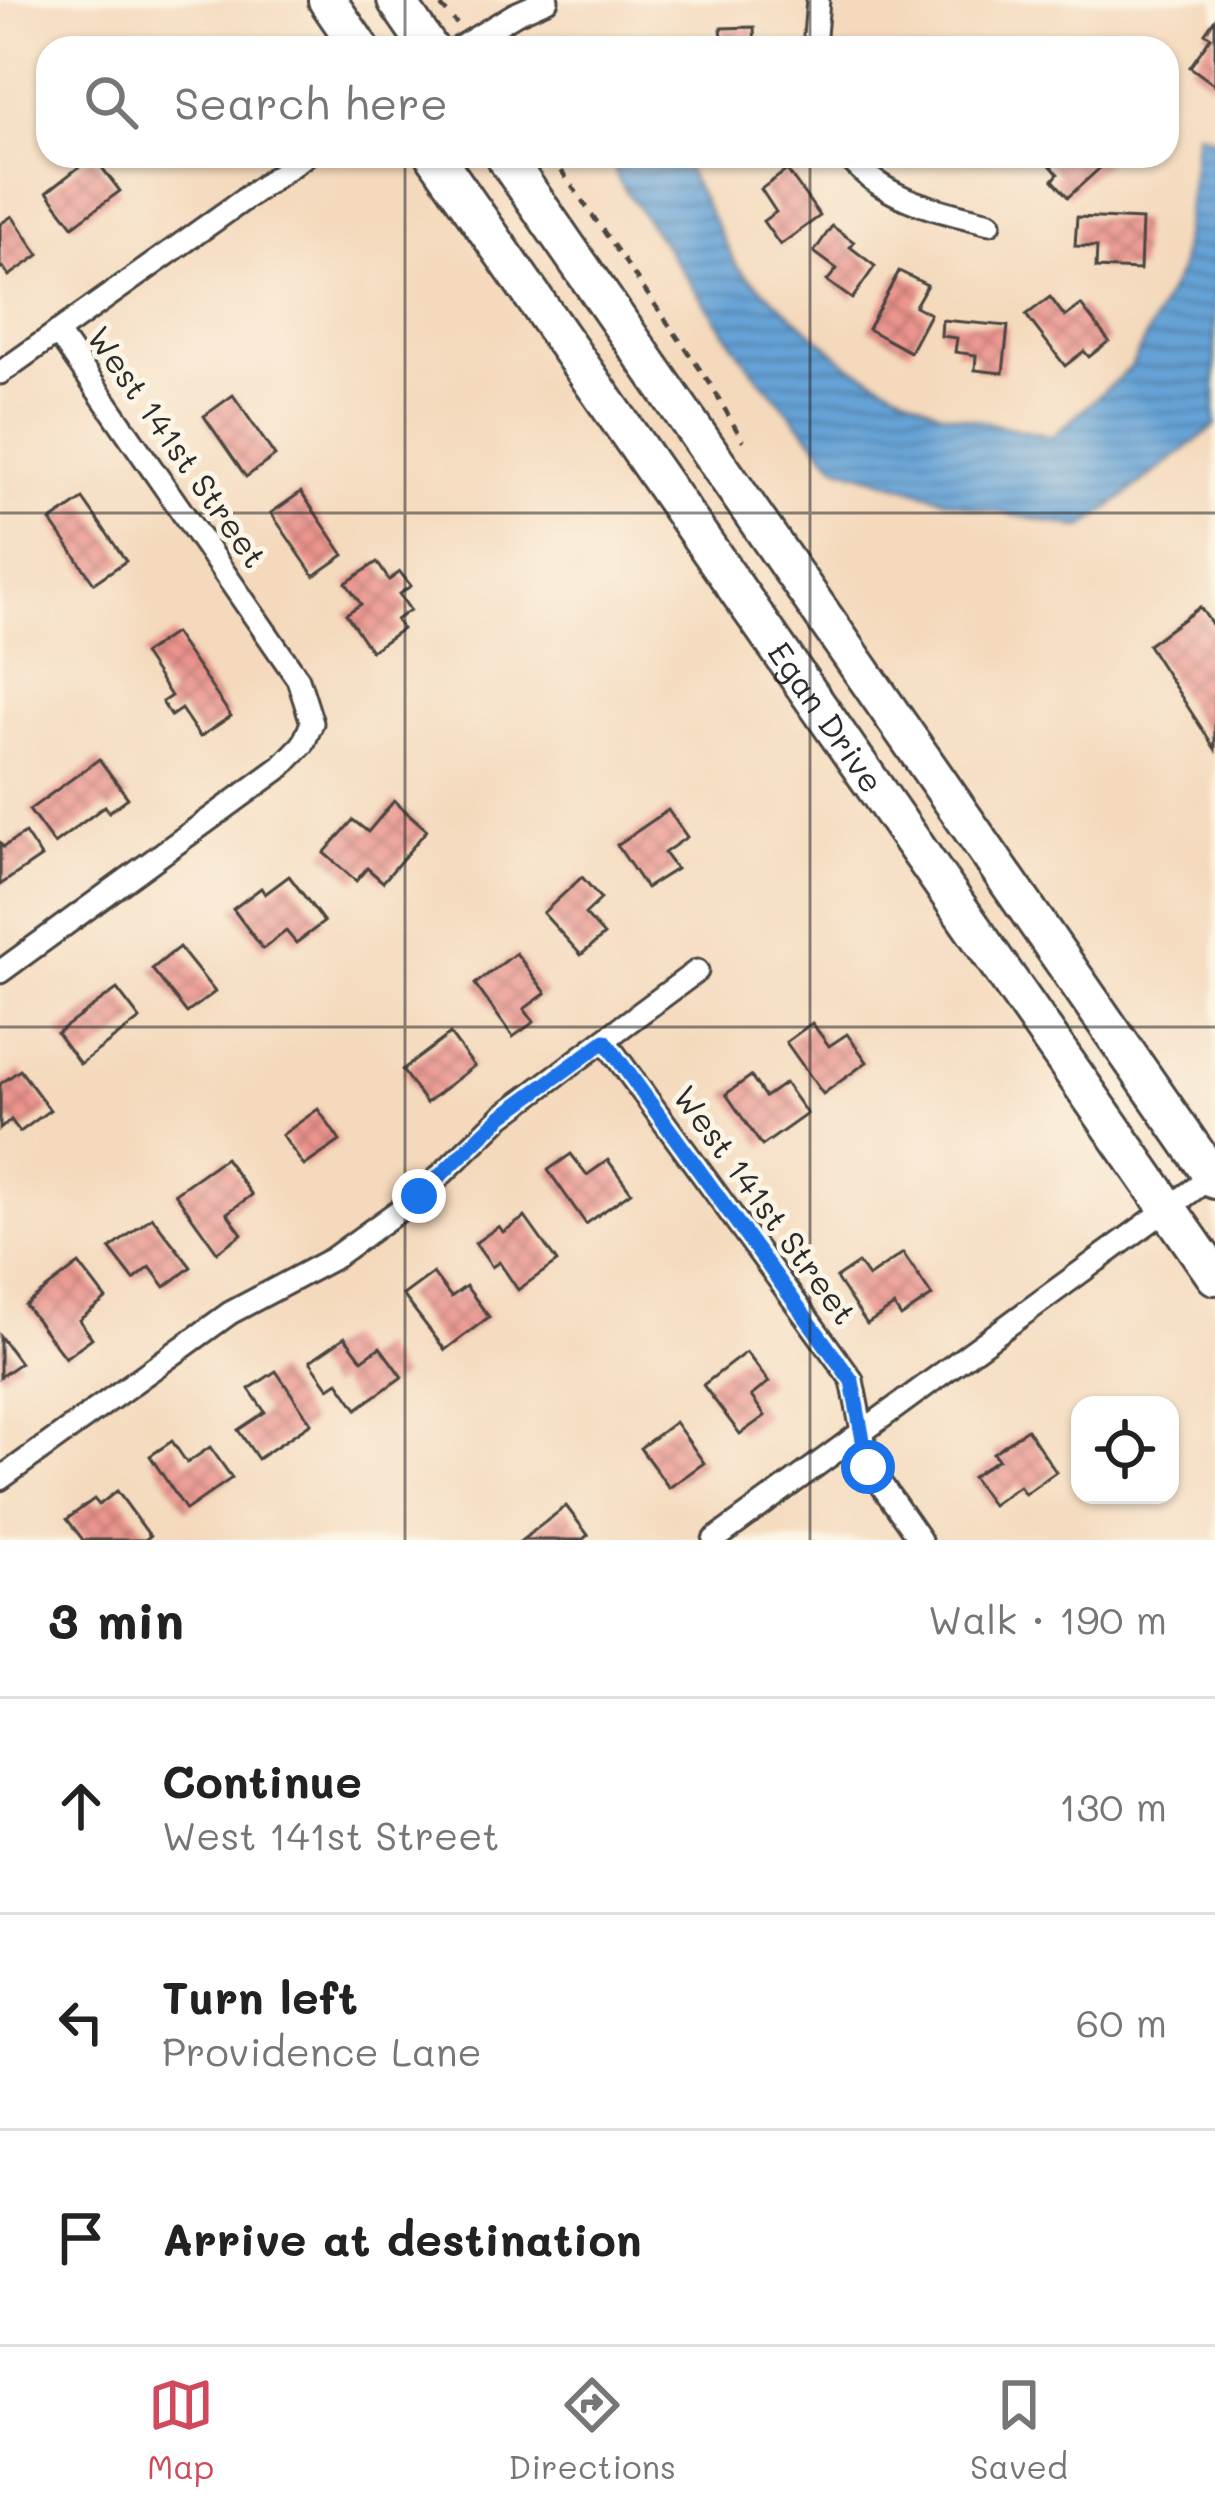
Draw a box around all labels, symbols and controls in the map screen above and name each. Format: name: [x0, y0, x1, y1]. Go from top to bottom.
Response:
search box: [36, 36, 1179, 168]
icon: search: [78, 69, 144, 135]
text: Search here: [174, 73, 448, 131]
street label: West 141st Street: [79, 317, 278, 575]
street label: Egan Drive: [760, 632, 895, 800]
street label: West 141st Street: [665, 1076, 868, 1332]
route end: [392, 1169, 446, 1223]
map controls: [1071, 1396, 1179, 1504]
button: locate: [1071, 1396, 1179, 1504]
route start: [841, 1440, 895, 1494]
text: 3 min: [48, 1585, 184, 1652]
text: Walk · 190 m: [928, 1593, 1167, 1644]
text: Continue: [162, 1751, 362, 1809]
icon: ahead: [48, 1773, 114, 1839]
text: 130 m: [1059, 1780, 1167, 1831]
text: West 141st Street: [162, 1809, 499, 1860]
text: Turn left: [162, 1967, 358, 2025]
icon: left: [48, 1989, 114, 2055]
text: 60 m: [1076, 1996, 1167, 2047]
text: Providence Lane: [162, 2025, 482, 2076]
icon: arrive: [48, 2205, 114, 2271]
text: Arrive at destination: [162, 2209, 642, 2267]
tab: Map: [147, 2372, 214, 2487]
tab: Directions: [508, 2372, 676, 2487]
tab: Saved: [970, 2372, 1068, 2487]

